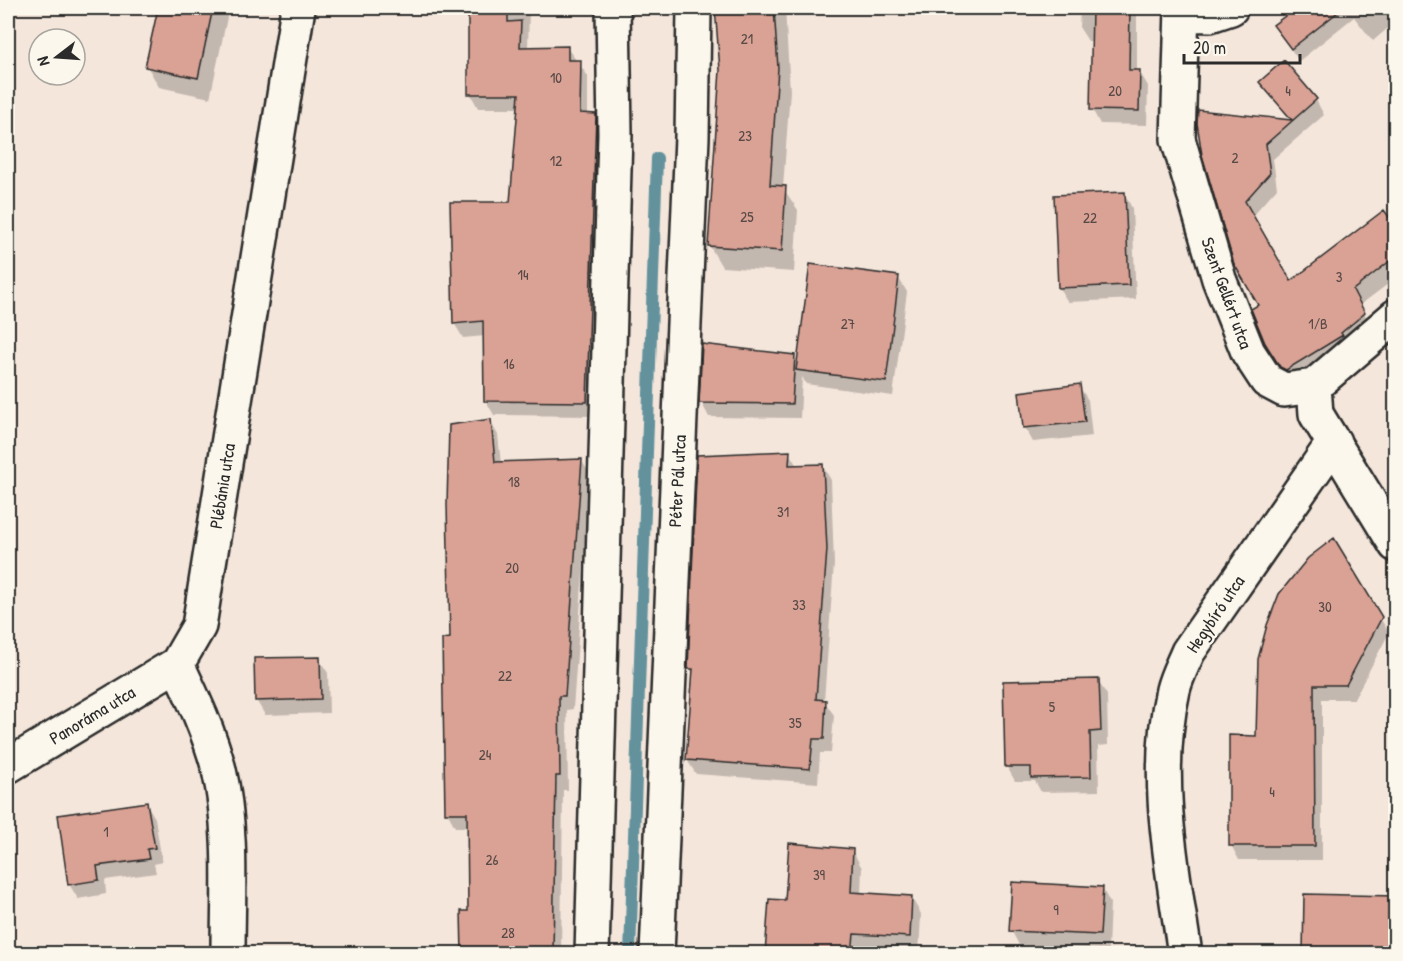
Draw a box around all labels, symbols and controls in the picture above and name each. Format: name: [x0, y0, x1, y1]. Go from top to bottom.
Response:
north arrow: [27, 27, 87, 87]
scale bar: [1184, 27, 1300, 65]
house number: 21: [741, 28, 753, 49]
text: 20 m: [1193, 35, 1226, 60]
text: N: [31, 54, 54, 69]
house number: 10: [550, 67, 562, 88]
house number: 20: [1108, 80, 1122, 101]
house number: 4: [1285, 80, 1291, 101]
house number: 23: [738, 125, 752, 146]
house number: 2: [1231, 147, 1239, 168]
house number: 12: [550, 150, 562, 171]
house number: 25: [740, 206, 754, 227]
house number: 22: [1083, 207, 1097, 228]
street label: Szent Gellért utca: [1195, 234, 1259, 352]
house number: 14: [517, 264, 529, 285]
house number: 3: [1336, 266, 1343, 287]
house number: 27: [841, 313, 855, 334]
house number: 1/B: [1308, 313, 1328, 334]
house number: 16: [503, 353, 515, 374]
street label: Péter Pál utca: [662, 434, 692, 528]
street label: Plébánia utca: [203, 442, 241, 530]
house number: 18: [508, 471, 520, 492]
house number: 31: [777, 501, 789, 522]
house number: 20: [505, 557, 519, 578]
street label: Hegybíró utca: [1180, 570, 1250, 658]
house number: 33: [792, 594, 806, 615]
house number: 30: [1318, 596, 1332, 617]
house number: 22: [498, 665, 512, 686]
street label: Panoráma utca: [44, 680, 140, 750]
house number: 5: [1049, 696, 1056, 717]
house number: 35: [788, 712, 802, 733]
house number: 24: [479, 744, 492, 765]
house number: 4: [1269, 781, 1275, 802]
house number: 1: [103, 821, 109, 842]
house number: 26: [485, 849, 499, 870]
house number: 39: [813, 864, 826, 885]
house number: 9: [1053, 899, 1059, 920]
house number: 28: [501, 922, 515, 943]

